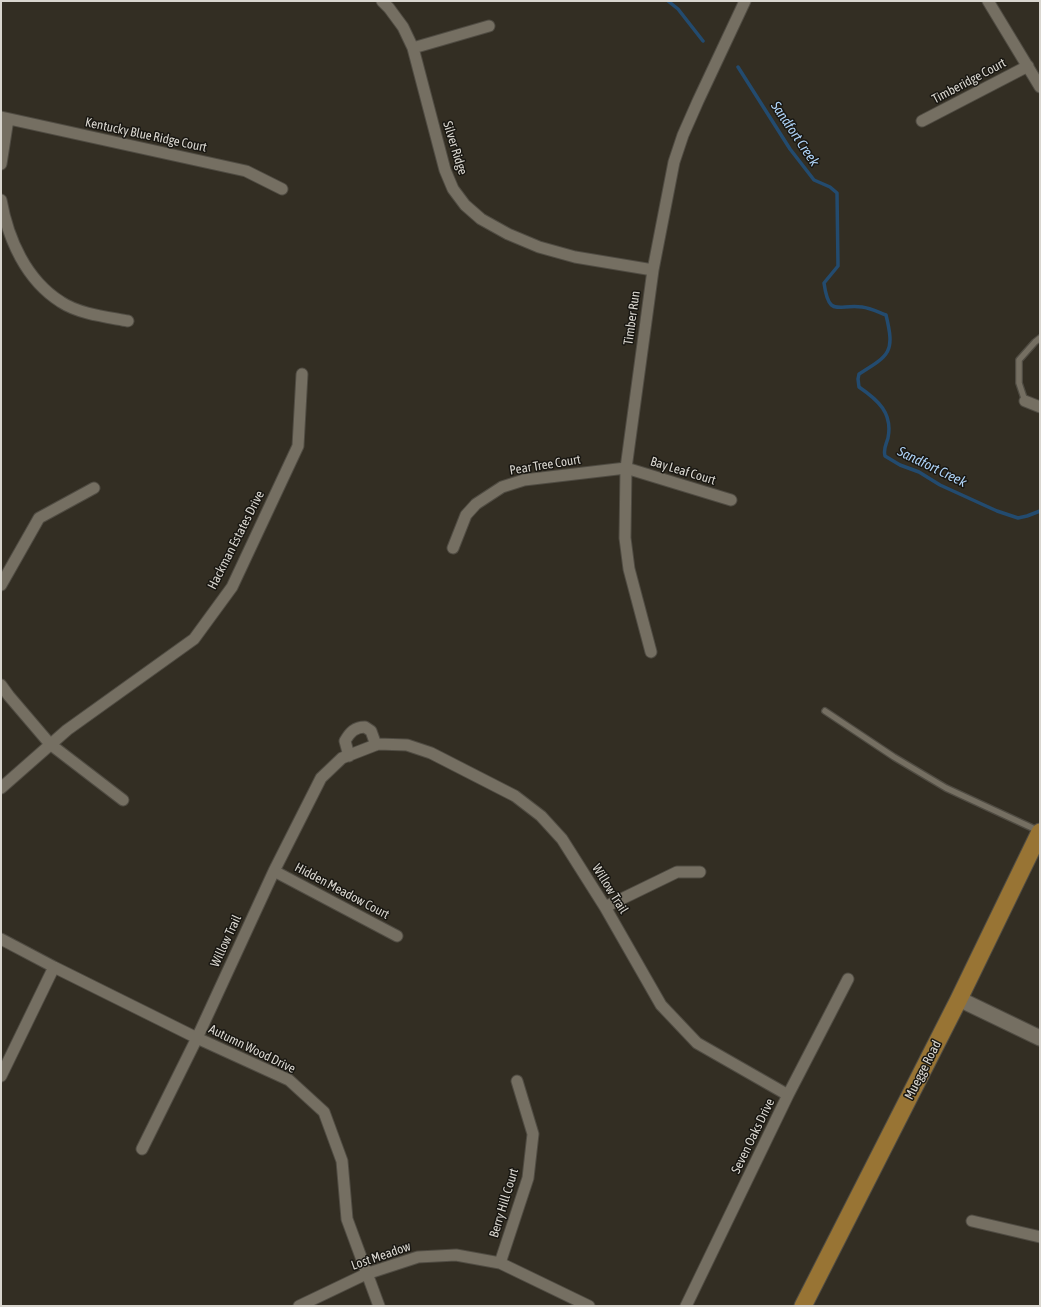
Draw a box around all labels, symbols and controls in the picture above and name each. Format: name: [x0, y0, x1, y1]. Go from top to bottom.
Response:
street label: Timberidge Court: [929, 55, 1009, 107]
water label: Sandfort Creek: [767, 98, 823, 170]
street label: Kentucky Blue Ridge Court: [84, 114, 208, 156]
street label: Silver Ridge: [439, 119, 471, 177]
street label: Timber Run: [620, 290, 644, 346]
water label: Sandfort Creek: [895, 443, 969, 491]
street label: Pear Tree Court: [508, 452, 582, 478]
street label: Bay Leaf Court: [649, 454, 717, 488]
street label: Hackman Estates Drive: [204, 488, 268, 592]
street label: Hidden Meadow Court: [292, 859, 392, 923]
street label: Willow Trail: [589, 861, 631, 917]
street label: Willow Trail: [207, 912, 245, 970]
street label: Autumn Wood Drive: [206, 1021, 298, 1077]
street label: Muegge Road: [902, 1038, 944, 1102]
street label: Seven Oaks Drive: [728, 1096, 778, 1176]
street label: Berry Hill Court: [486, 1166, 522, 1240]
street label: Lost Meadow: [349, 1239, 413, 1273]

